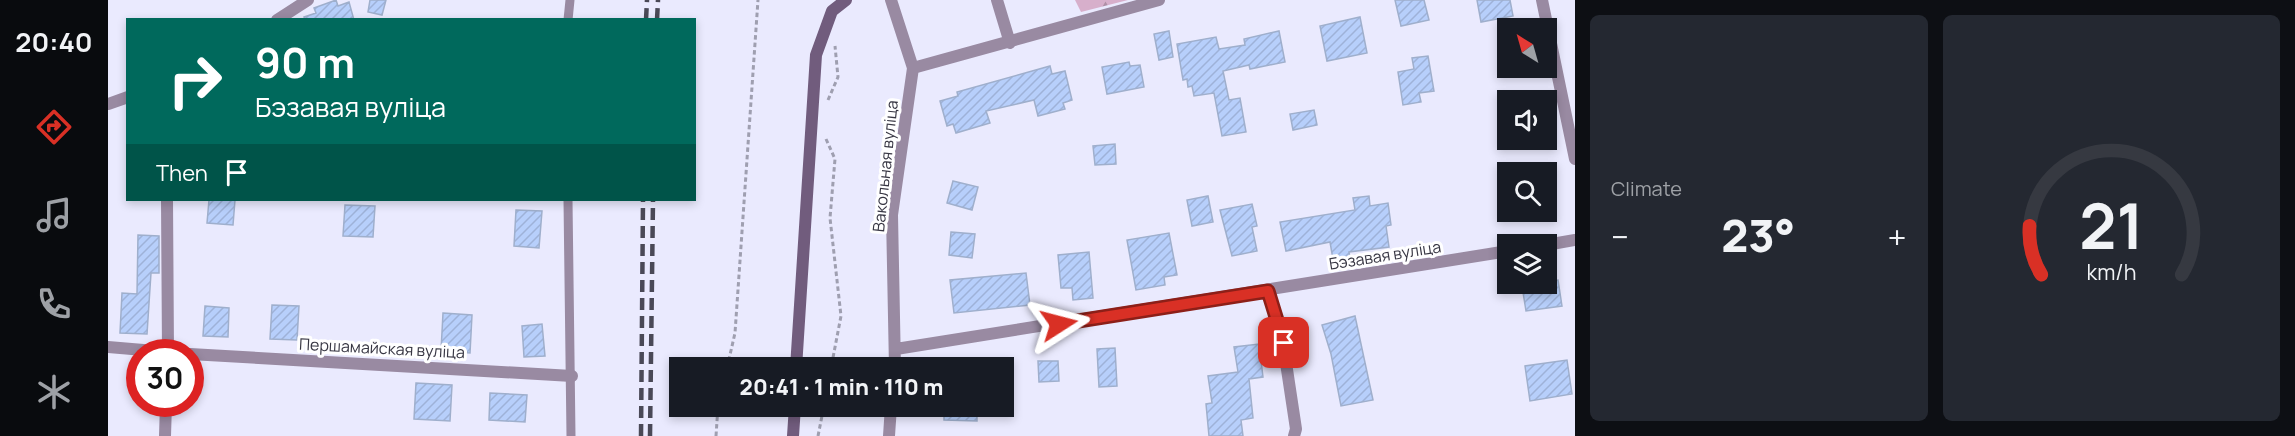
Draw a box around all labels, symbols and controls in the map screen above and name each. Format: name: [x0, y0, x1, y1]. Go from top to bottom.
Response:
north arrow: [1497, 18, 1557, 78]
map controls: [1497, 18, 1557, 294]
text: 20:40: [15, 23, 93, 60]
text: 90 m: [255, 33, 355, 91]
icon: right: [156, 42, 234, 120]
text: Бэзавая вуліца: [255, 88, 446, 125]
button: sound: [1497, 90, 1557, 150]
street label: Вакольная вуліца: [867, 99, 903, 233]
icon: directions: [33, 106, 75, 148]
icon: arrive: [220, 156, 253, 189]
text: Then: [156, 158, 208, 188]
button: search: [1497, 162, 1557, 222]
text: Climate: [1611, 175, 1682, 202]
text: 21: [2079, 182, 2143, 268]
icon: music: [33, 194, 75, 236]
text: 23°: [1721, 204, 1795, 266]
text: −: [1611, 214, 1629, 259]
text: +: [1887, 214, 1906, 259]
button: layers: [1497, 234, 1557, 294]
street label: Бэзавая вуліца: [1327, 235, 1443, 275]
text: km/h: [2086, 257, 2136, 286]
icon: phone: [33, 283, 75, 325]
position arrow: [1027, 292, 1091, 356]
pin: [1258, 317, 1309, 368]
icon: arrive: [1267, 326, 1300, 359]
street label: Першамайская вуліца: [298, 333, 466, 363]
speed limit sign: 30: [126, 339, 204, 417]
icon: climate: [33, 371, 75, 413]
text: 20:41 · 1 min · 110 m: [740, 372, 943, 402]

